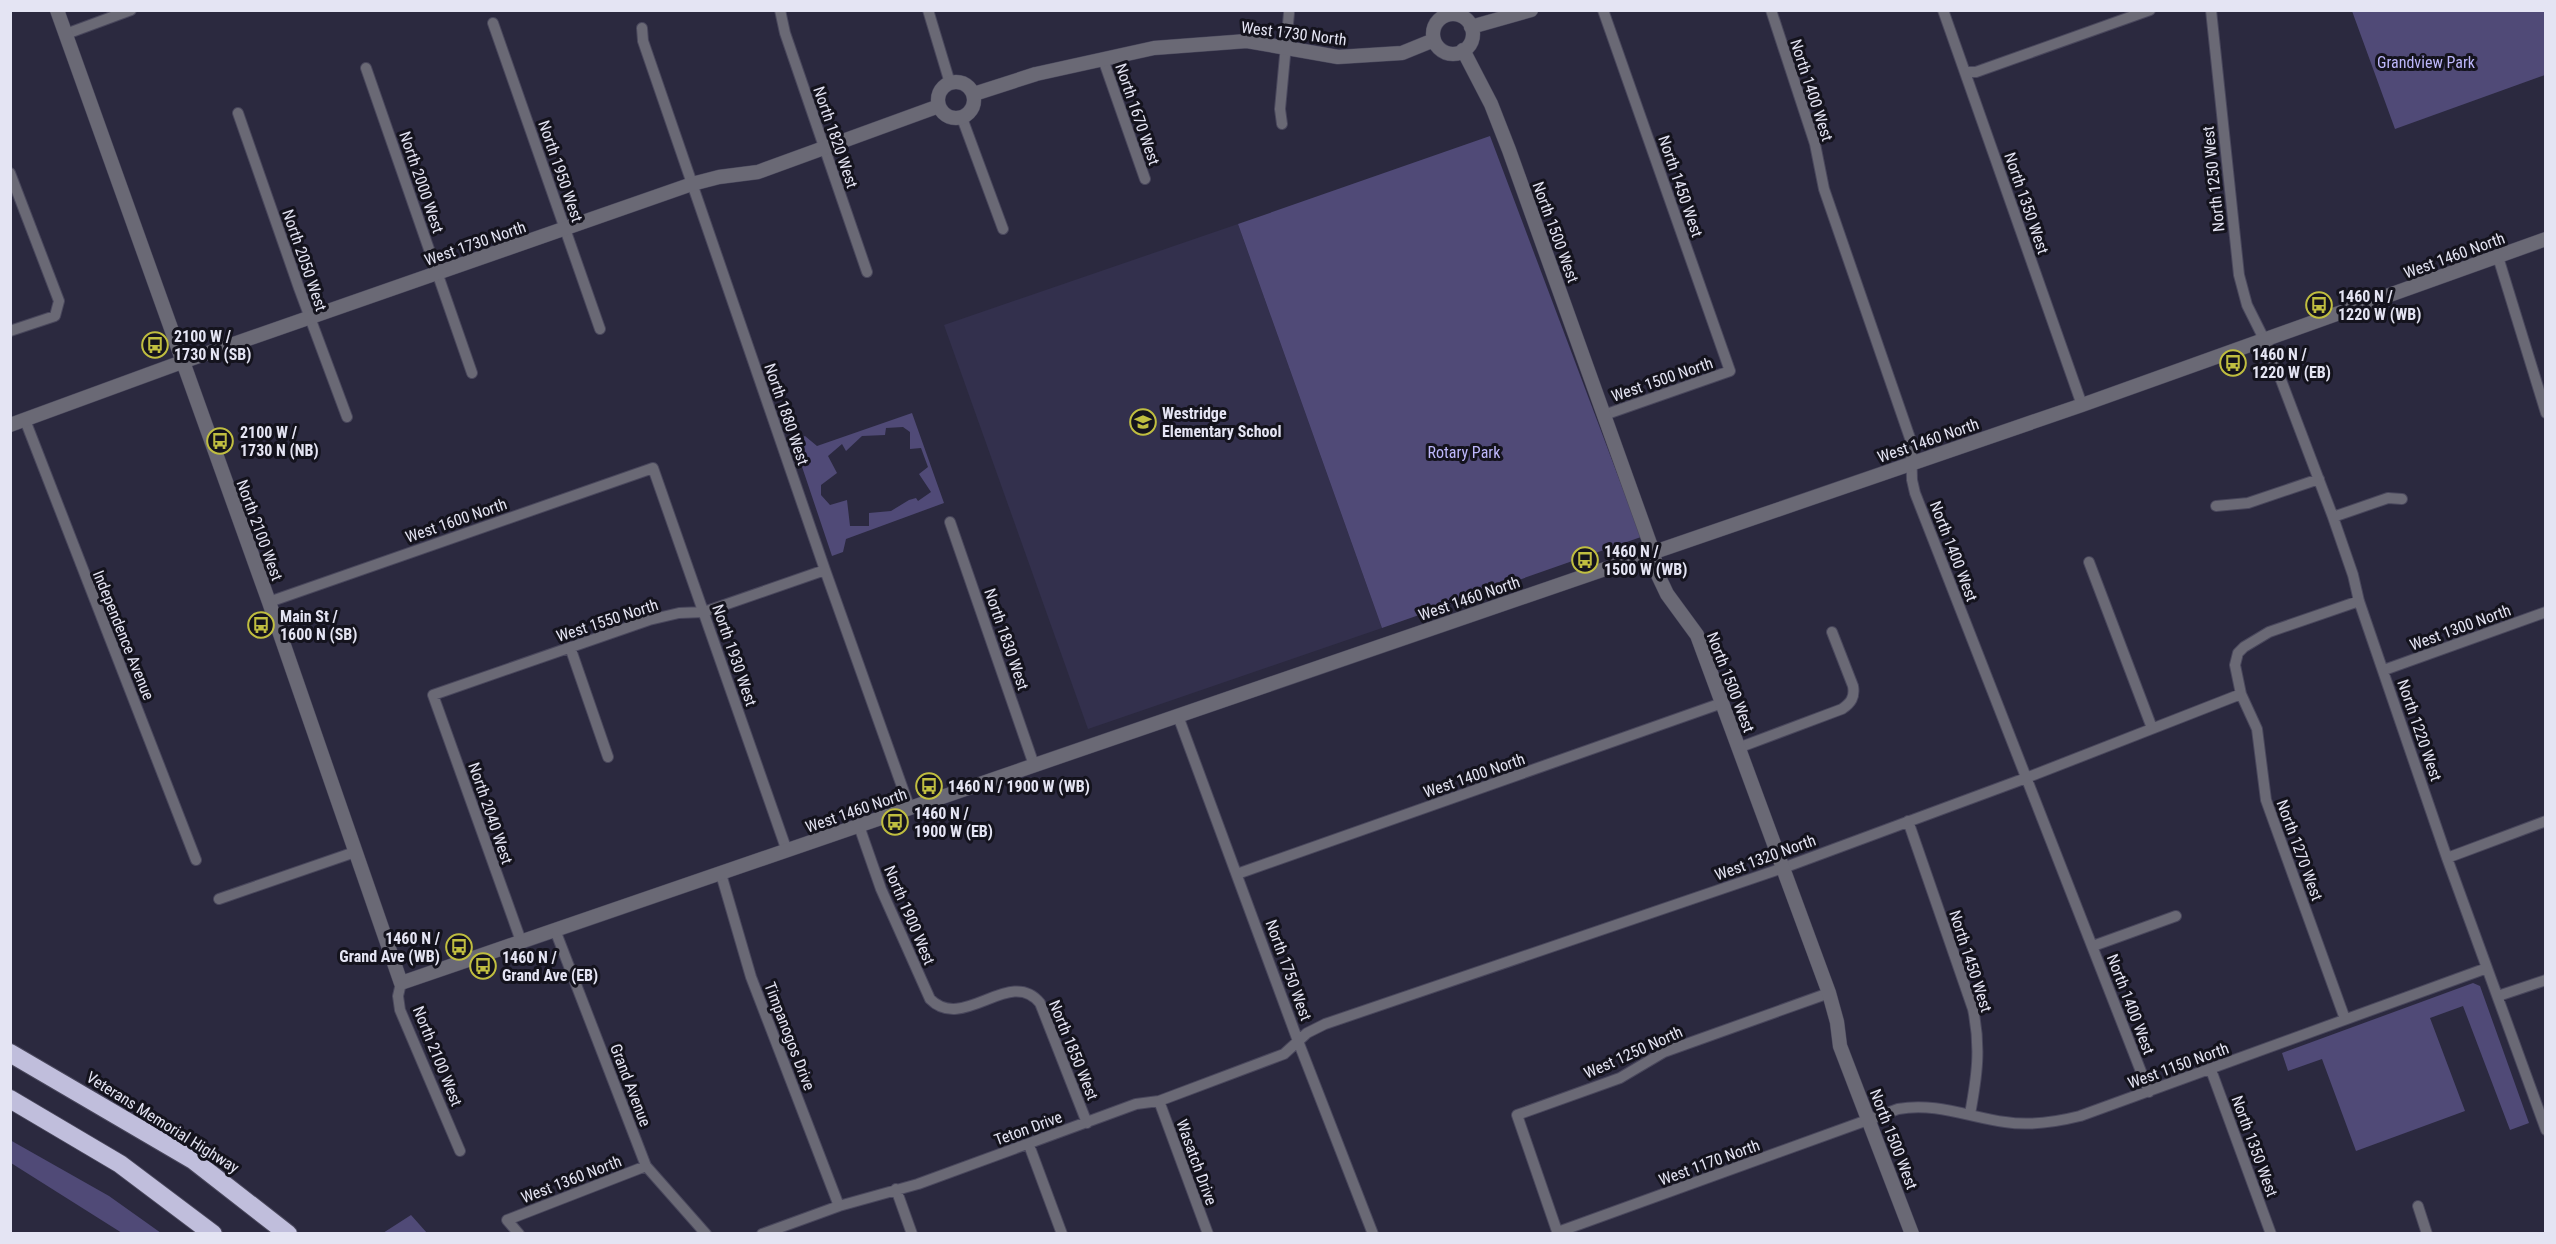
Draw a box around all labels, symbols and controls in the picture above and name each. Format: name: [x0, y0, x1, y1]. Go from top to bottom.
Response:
street label: West 1730 North: [1240, 18, 1348, 49]
street label: North 1400 West: [1786, 37, 1837, 144]
park label: Grandview Park: [2377, 53, 2476, 72]
street label: North 1670 West: [1111, 61, 1164, 168]
street label: North 1820 West: [809, 84, 862, 191]
street label: North 1950 West: [534, 118, 587, 225]
street label: North 1250 West: [2198, 125, 2228, 233]
street label: North 2000 West: [395, 129, 448, 236]
street label: North 1450 West: [1654, 133, 1707, 240]
street label: North 1350 West: [2000, 150, 2053, 257]
street label: North 1500 West: [1528, 179, 1583, 286]
street label: North 2050 West: [278, 207, 331, 314]
street label: West 1730 North: [422, 217, 528, 270]
street label: West 1460 North: [2401, 228, 2507, 283]
place label: 1460 N / 1220 W (WB): [2338, 287, 2421, 324]
bus stop icon: 1460 N / 1220 W (WB): [2304, 290, 2334, 320]
place label: 2100 W / 1730 N (SB): [174, 327, 251, 364]
bus stop icon: 2100 W / 1730 N (SB): [140, 330, 170, 360]
place label: 1460 N / 1220 W (EB): [2252, 345, 2331, 382]
bus stop icon: 1460 N / 1220 W (EB): [2218, 348, 2248, 378]
street label: West 1500 North: [1609, 353, 1715, 406]
street label: North 1880 West: [760, 361, 813, 468]
place label: Westridge Elementary School: [1162, 404, 1281, 441]
school or university icon: Westridge Elementary School: [1128, 407, 1158, 437]
street label: West 1460 North: [1875, 414, 1981, 467]
place label: 2100 W / 1730 N (NB): [240, 423, 319, 460]
bus stop icon: 2100 W / 1730 N (NB): [205, 426, 235, 456]
park label: Rotary Park: [1428, 443, 1501, 462]
street label: North 2100 West: [232, 477, 287, 584]
street label: West 1600 North: [403, 494, 509, 547]
street label: North 1400 West: [1926, 498, 1982, 604]
place label: 1460 N / 1500 W (WB): [1604, 542, 1687, 579]
bus stop icon: 1460 N / 1500 W (WB): [1570, 545, 1600, 575]
street label: Independence Avenue: [89, 568, 158, 703]
street label: West 1460 North: [1416, 572, 1522, 625]
street label: North 1830 West: [980, 586, 1033, 693]
street label: West 1550 North: [554, 595, 661, 646]
street label: West 1300 North: [2407, 600, 2513, 655]
street label: North 1930 West: [708, 602, 761, 709]
place label: Main St / 1600 N (SB): [280, 607, 357, 644]
bus stop icon: Main St / 1600 N (SB): [246, 610, 276, 640]
street label: North 1500 West: [1703, 629, 1759, 735]
street label: North 1220 West: [2393, 677, 2446, 784]
street label: West 1400 North: [1421, 749, 1527, 802]
street label: North 2040 West: [464, 760, 517, 867]
bus stop icon: 1460 N / 1900 W (WB): [914, 771, 944, 801]
place label: 1460 N / 1900 W (WB): [948, 777, 1090, 796]
street label: West 1460 North: [803, 784, 909, 837]
street label: North 1270 West: [2272, 797, 2327, 904]
place label: 1460 N / 1900 W (EB): [914, 804, 993, 841]
bus stop icon: 1460 N / 1900 W (EB): [880, 807, 910, 837]
street label: West 1320 North: [1712, 830, 1818, 885]
street label: North 1900 West: [880, 863, 939, 968]
street label: North 1450 West: [1945, 908, 1996, 1015]
street label: North 1750 West: [1261, 917, 1316, 1024]
place label: 1460 N / Grand Ave (WB): [339, 929, 441, 966]
bus stop icon: 1460 N / Grand Ave (WB): [444, 932, 474, 962]
place label: 1460 N / Grand Ave (EB): [502, 948, 598, 985]
bus stop icon: 1460 N / Grand Ave (EB): [468, 951, 498, 981]
street label: North 1400 West: [2103, 951, 2159, 1057]
street label: Timpanogos Drive: [760, 979, 819, 1093]
street label: North 1850 West: [1045, 997, 1102, 1103]
street label: North 2100 West: [409, 1003, 466, 1109]
street label: West 1250 North: [1581, 1022, 1686, 1083]
street label: West 1150 North: [2125, 1038, 2231, 1093]
street label: Grand Avenue: [606, 1041, 655, 1129]
street label: Veterans Memorial Highway: [83, 1068, 243, 1177]
street label: North 1500 West: [1866, 1086, 1922, 1192]
street label: North 1350 West: [2227, 1093, 2282, 1200]
street label: Teton Drive: [992, 1107, 1065, 1150]
street label: Wasatch Drive: [1172, 1117, 1221, 1208]
street label: West 1170 North: [1656, 1135, 1762, 1190]
street label: West 1360 North: [518, 1152, 624, 1207]

